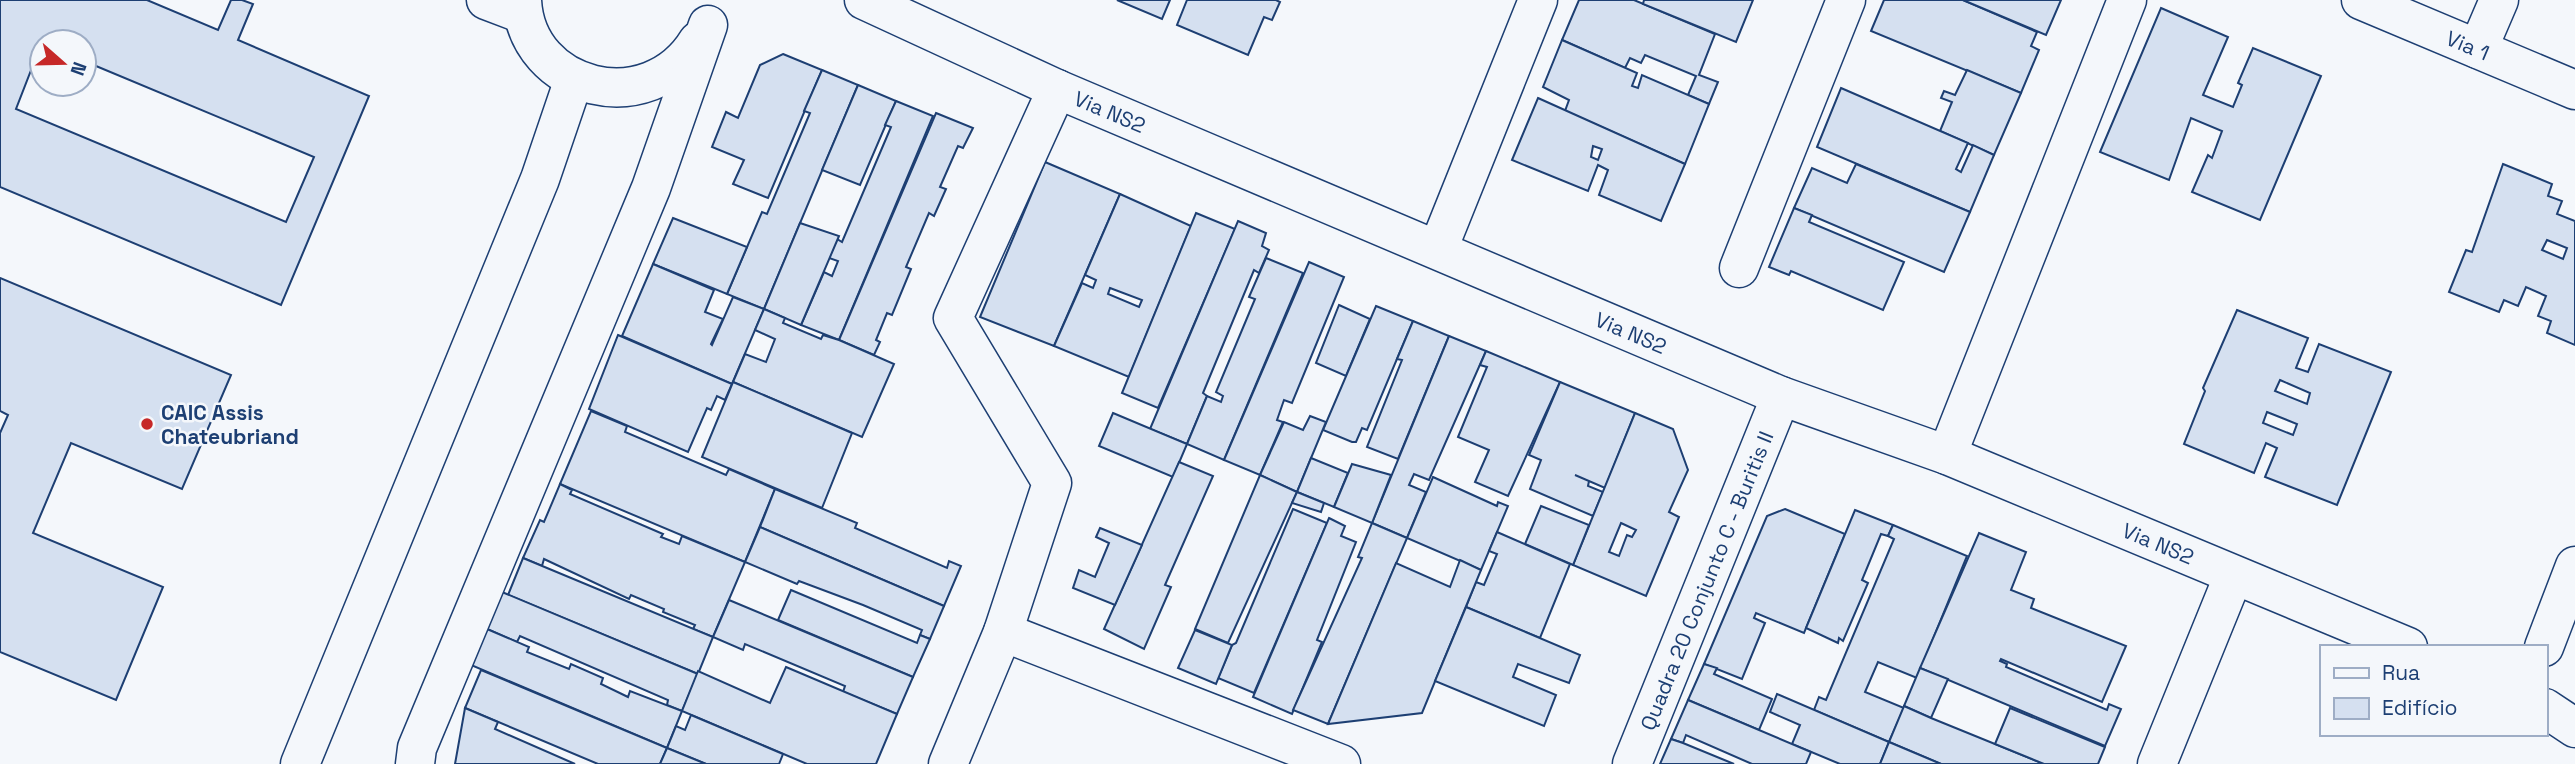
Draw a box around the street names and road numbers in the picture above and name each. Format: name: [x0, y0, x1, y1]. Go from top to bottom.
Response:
street label: Via 1: [2442, 24, 2494, 66]
street label: Via NS2: [1070, 84, 1150, 139]
street label: Via NS2: [1591, 305, 1671, 359]
street label: Quadra 20 Conjunto C - Buritis II: [1634, 427, 1779, 734]
street label: Via NS2: [2118, 516, 2198, 570]

